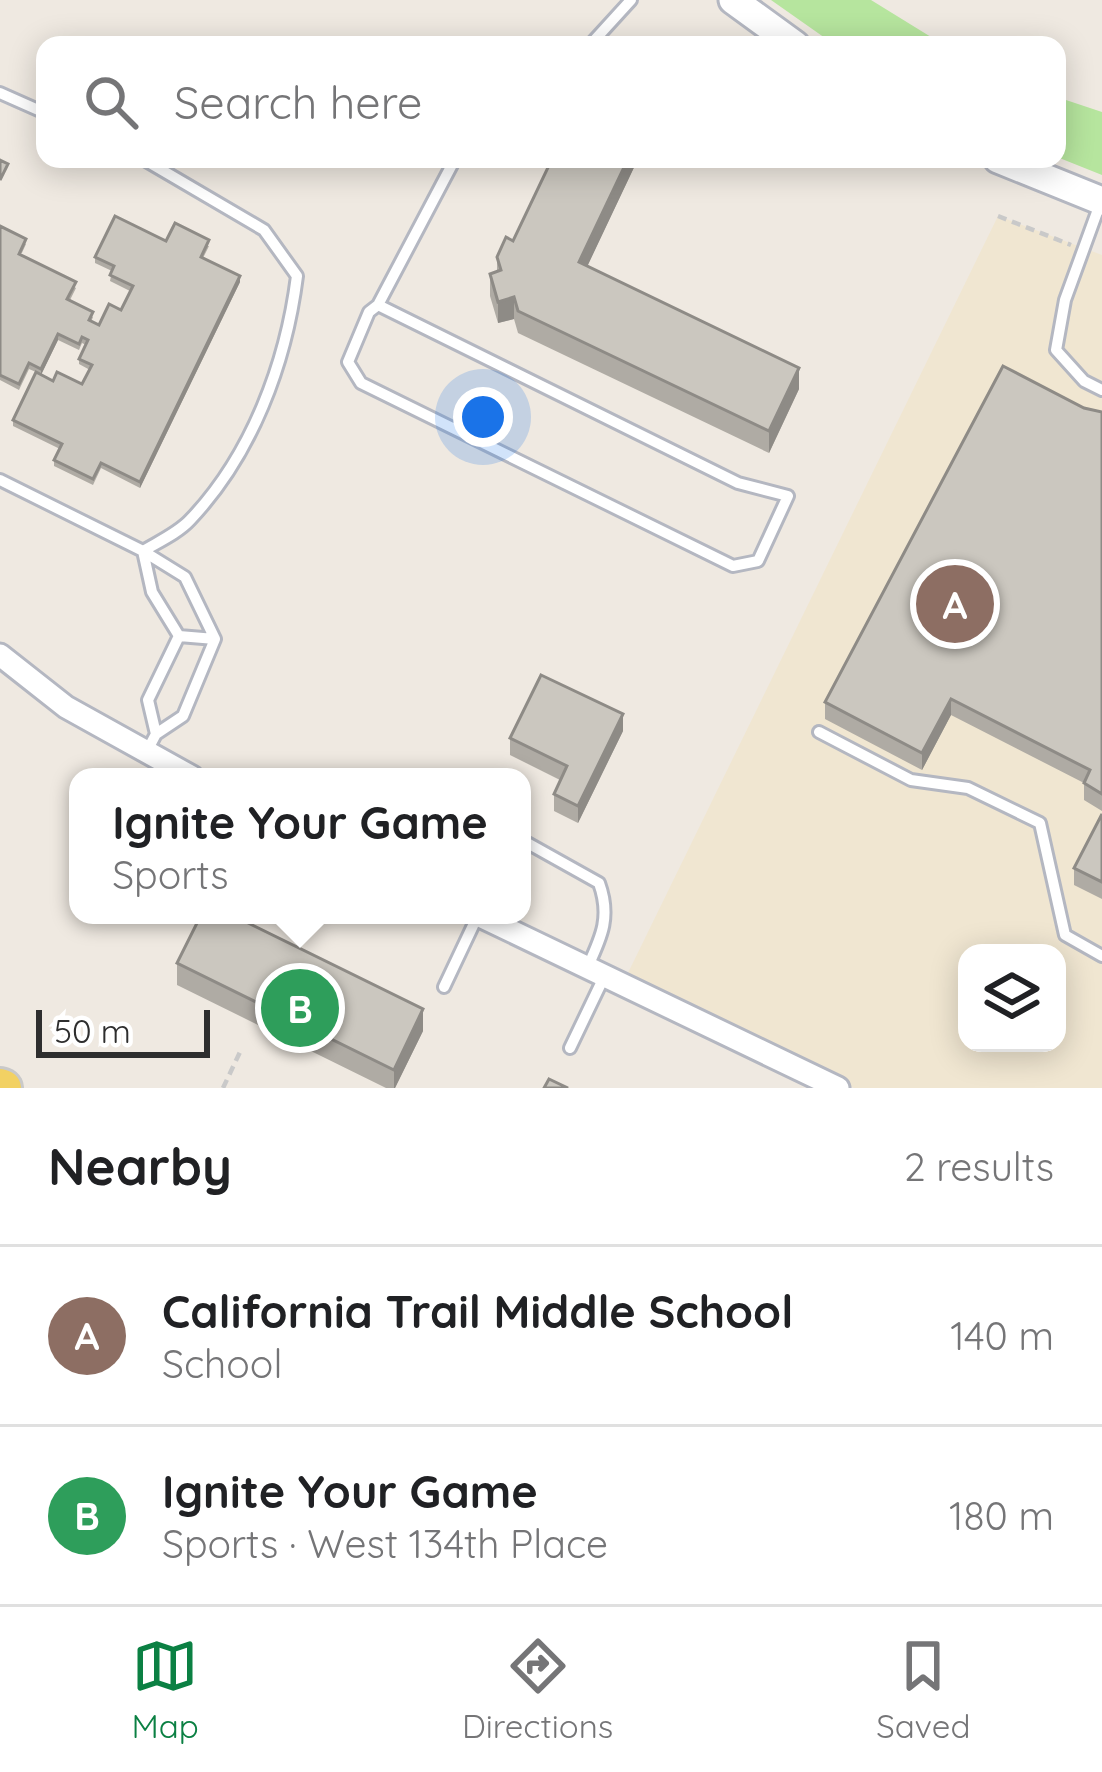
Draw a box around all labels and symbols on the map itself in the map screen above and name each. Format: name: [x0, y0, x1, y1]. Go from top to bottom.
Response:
your location: [453, 387, 513, 447]
pin: A: [916, 559, 994, 649]
pin: B: [261, 963, 339, 1053]
scale bar: [36, 1004, 210, 1057]

